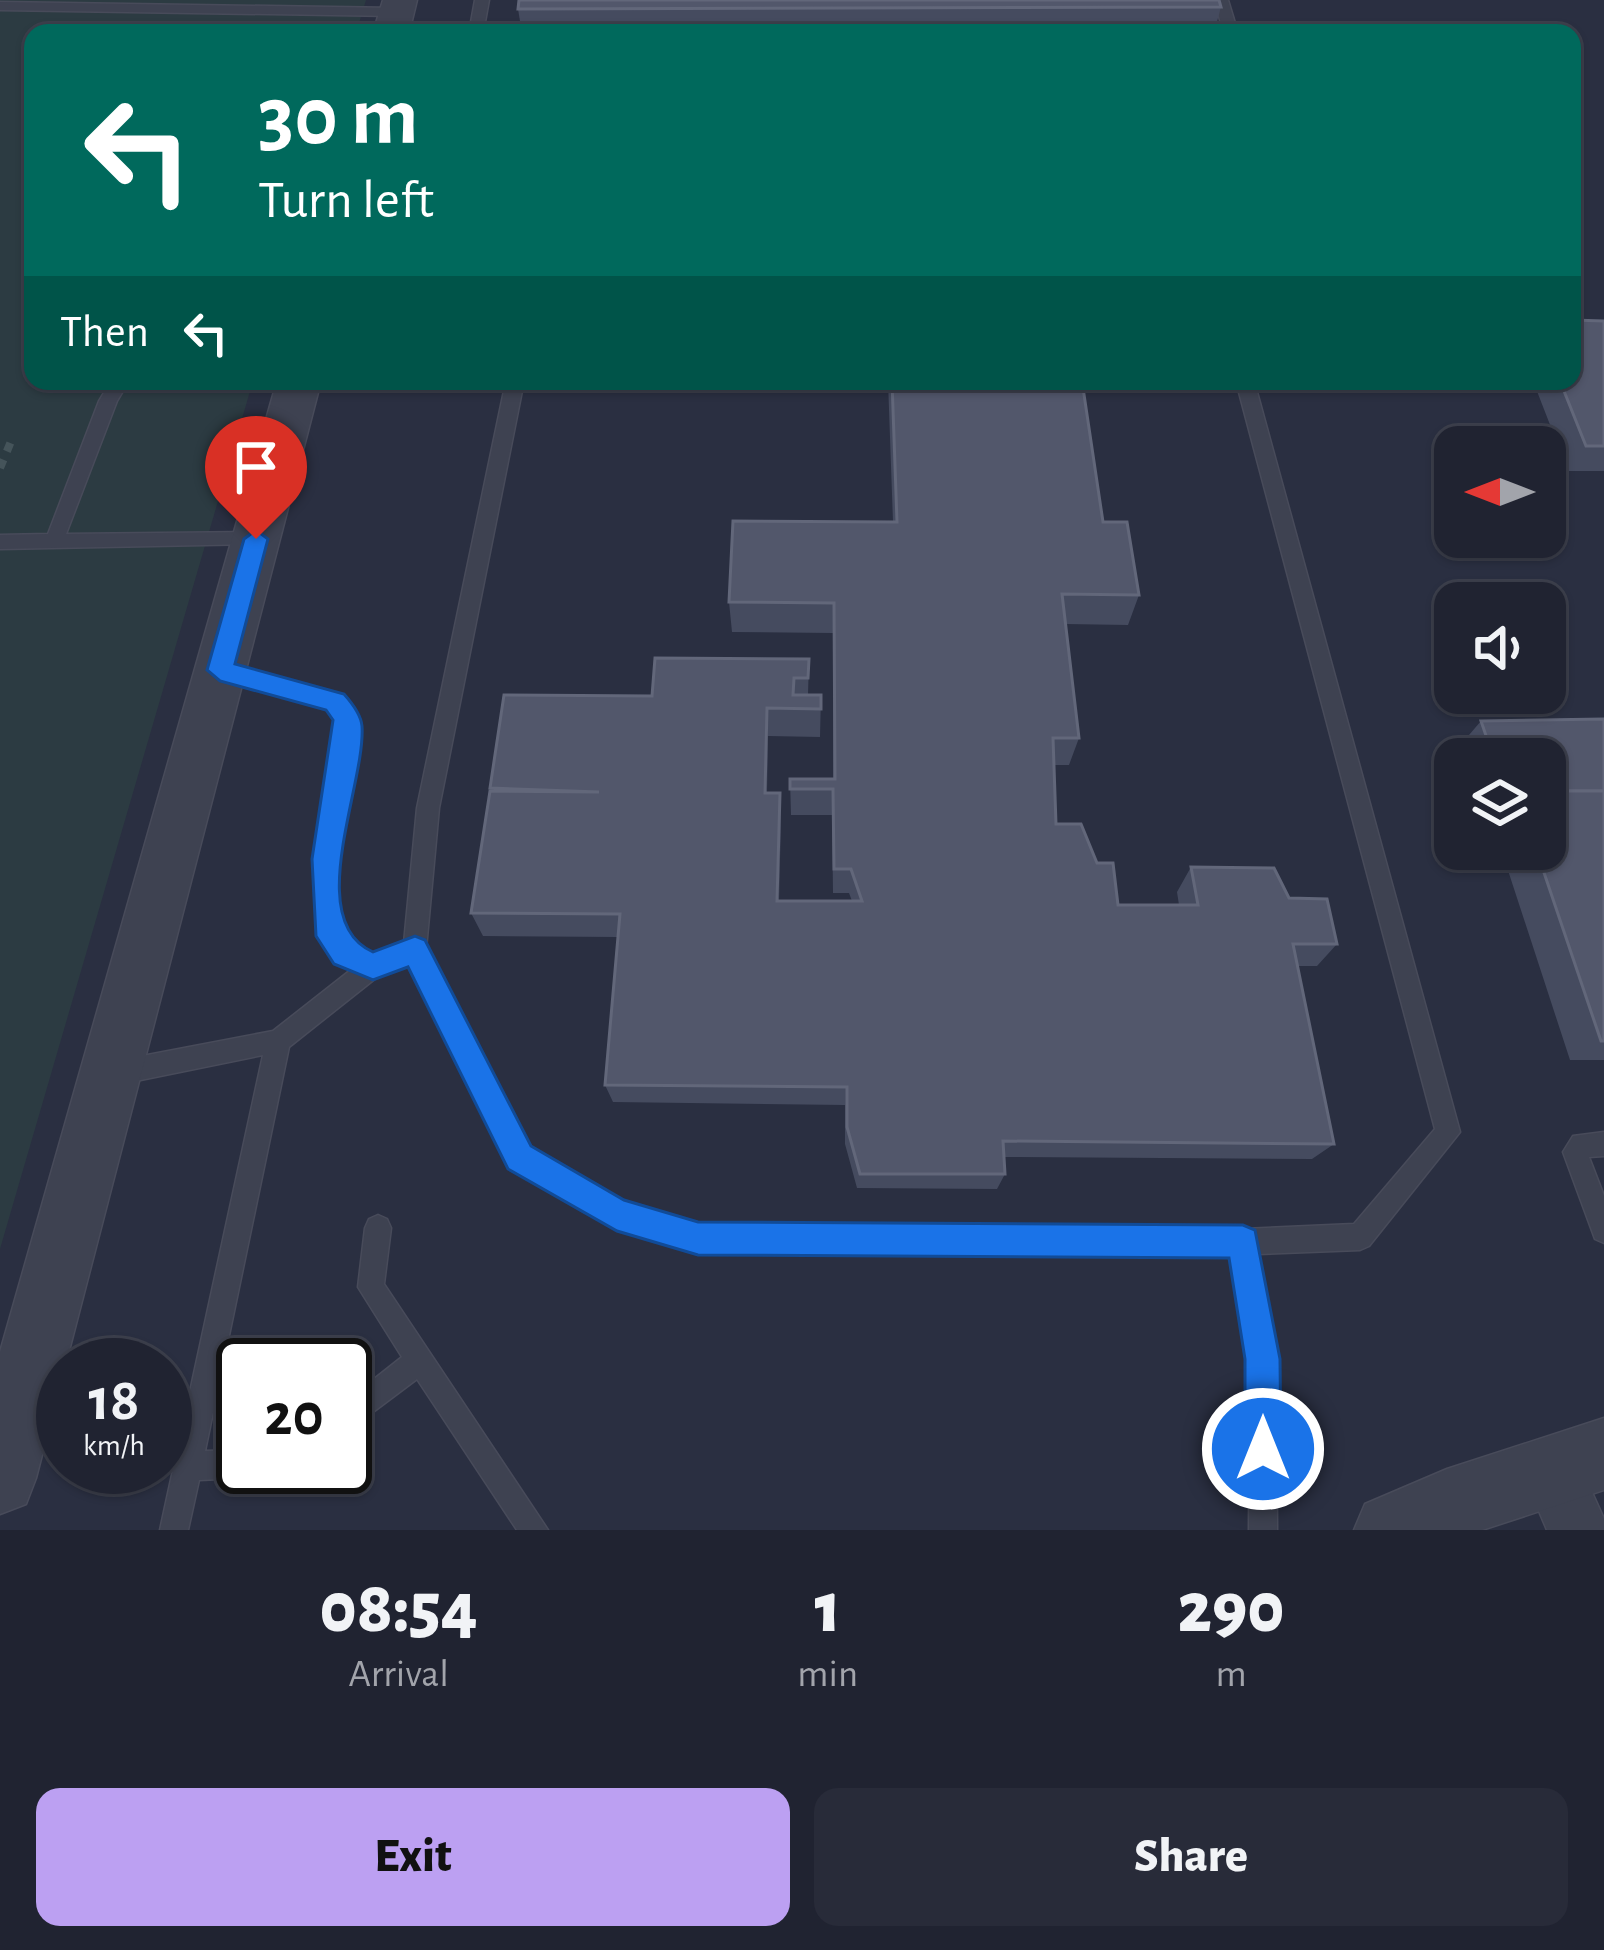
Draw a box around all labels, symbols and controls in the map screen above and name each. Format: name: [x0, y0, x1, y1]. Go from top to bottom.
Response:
icon: left: [60, 72, 216, 228]
text: 30 m: [258, 76, 418, 160]
text: Turn left: [258, 174, 434, 228]
icon: left: [173, 300, 239, 366]
text: Then: [60, 310, 149, 355]
pin: [205, 416, 307, 539]
north arrow: [1434, 426, 1566, 558]
map controls: [1434, 426, 1566, 870]
icon: arrive: [223, 434, 289, 500]
button: sound: [1434, 582, 1566, 714]
button: layers: [1434, 738, 1566, 870]
speed limit sign: 20: [216, 1338, 372, 1494]
text: 18: [88, 1371, 140, 1431]
position arrow: [1200, 1386, 1326, 1512]
text: km/h: [83, 1431, 145, 1461]
text: 08:54: [319, 1573, 478, 1645]
text: 1: [814, 1573, 841, 1645]
text: 290: [1178, 1573, 1285, 1645]
text: Arrival: [349, 1655, 449, 1694]
text: min: [797, 1655, 858, 1694]
text: m: [1215, 1655, 1247, 1694]
button: Exit: [36, 1788, 790, 1926]
button: Share: [814, 1788, 1568, 1926]

